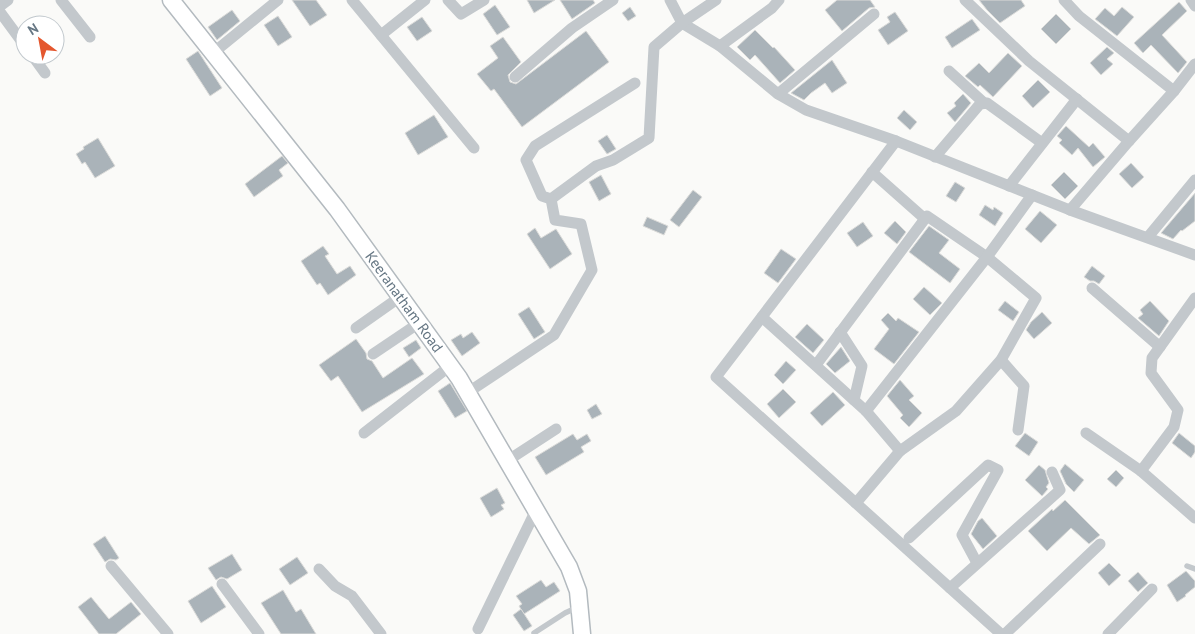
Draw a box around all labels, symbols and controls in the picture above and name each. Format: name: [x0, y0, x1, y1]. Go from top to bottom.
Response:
north arrow: [15, 15, 65, 65]
text: N: [24, 19, 42, 39]
street label: Keeranatham Road: [361, 247, 447, 356]

